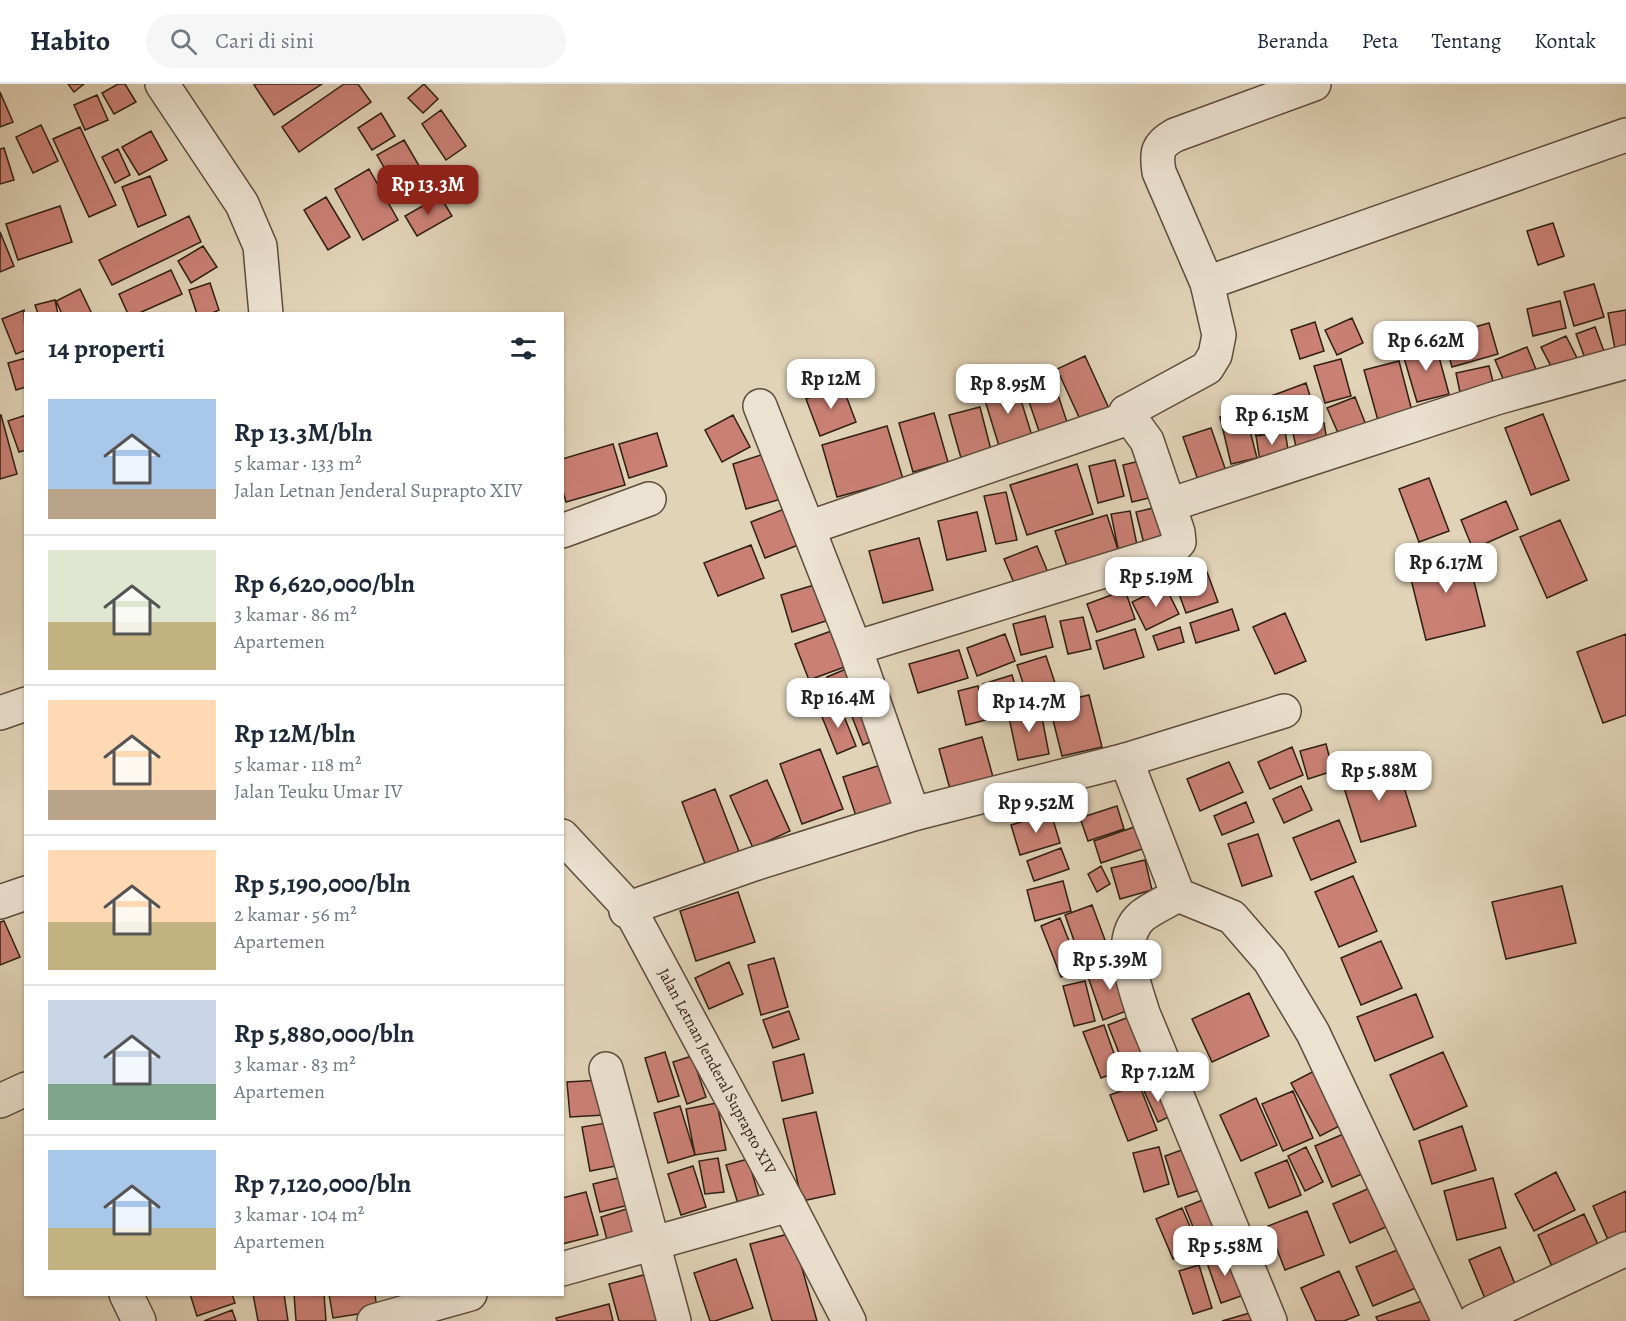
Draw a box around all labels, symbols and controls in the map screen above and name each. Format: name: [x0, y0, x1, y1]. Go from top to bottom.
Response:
search box: [146, 14, 566, 68]
text: Habito: [30, 22, 110, 60]
icon: search: [167, 25, 200, 58]
text: Cari di sini: [215, 26, 314, 56]
text: Beranda: [1257, 27, 1329, 55]
text: Peta: [1362, 27, 1398, 55]
text: Tentang: [1431, 27, 1501, 55]
text: Kontak: [1534, 27, 1596, 55]
pin: Rp 13.3M: [366, 165, 490, 216]
text: Rp 13.3M: [391, 171, 465, 198]
pin: Rp 6.62M: [1364, 321, 1488, 372]
text: Rp 6.62M: [1387, 327, 1465, 354]
text: 14 properti: [48, 331, 165, 366]
icon: filters: [507, 332, 540, 365]
pin: Rp 12M: [782, 359, 880, 410]
pin: Rp 8.95M: [946, 364, 1070, 415]
text: Rp 12M: [801, 365, 861, 392]
text: Rp 8.95M: [970, 370, 1046, 397]
pin: Rp 6.15M: [1210, 395, 1334, 446]
text: Rp 6.15M: [1235, 401, 1309, 428]
text: Rp 13.3M/bln: [234, 415, 373, 450]
icon: home: [96, 423, 168, 495]
text: 5 kamar · 133 m²: [234, 450, 362, 477]
text: Jalan Letnan Jenderal Suprapto XIV: [234, 477, 523, 504]
pin: Rp 6.17M: [1384, 543, 1508, 594]
text: Rp 6.17M: [1409, 549, 1483, 576]
pin: Rp 5.19M: [1094, 557, 1218, 608]
text: Rp 5.19M: [1119, 563, 1193, 590]
text: Rp 6,620,000/bln: [234, 566, 415, 601]
icon: home: [96, 574, 168, 646]
text: 3 kamar · 86 m²: [234, 601, 357, 628]
text: Apartemen: [234, 628, 325, 655]
pin: Rp 16.4M: [776, 678, 900, 729]
pin: Rp 14.7M: [967, 682, 1091, 733]
text: Rp 16.4M: [801, 684, 875, 711]
text: Rp 14.7M: [992, 688, 1066, 715]
text: Rp 12M/bln: [234, 716, 356, 751]
icon: home: [96, 724, 168, 796]
text: 5 kamar · 118 m²: [234, 751, 361, 778]
pin: Rp 5.88M: [1317, 751, 1441, 802]
text: Rp 5.88M: [1341, 757, 1417, 784]
text: Jalan Teuku Umar IV: [234, 778, 403, 805]
pin: Rp 9.52M: [974, 783, 1098, 834]
text: Rp 9.52M: [998, 789, 1074, 816]
text: Rp 5,190,000/bln: [234, 866, 411, 901]
icon: home: [96, 874, 168, 946]
text: 2 kamar · 56 m²: [234, 901, 357, 928]
text: Apartemen: [234, 928, 325, 955]
pin: Rp 5.39M: [1048, 940, 1172, 991]
text: Rp 5.39M: [1072, 946, 1148, 973]
street label: Jalan Letnan Jenderal Suprapto XIV: [653, 964, 782, 1179]
text: Rp 5,880,000/bln: [234, 1016, 414, 1051]
icon: home: [96, 1024, 168, 1096]
text: 3 kamar · 83 m²: [234, 1051, 356, 1078]
pin: Rp 7.12M: [1096, 1052, 1220, 1103]
text: Rp 7.12M: [1121, 1058, 1195, 1085]
text: Apartemen: [234, 1078, 325, 1105]
text: Rp 7,120,000/bln: [234, 1166, 411, 1201]
icon: home: [96, 1174, 168, 1246]
text: 3 kamar · 104 m²: [234, 1201, 364, 1228]
pin: Rp 5.58M: [1163, 1226, 1287, 1277]
text: Apartemen: [234, 1228, 325, 1255]
text: Rp 5.58M: [1187, 1232, 1263, 1259]

